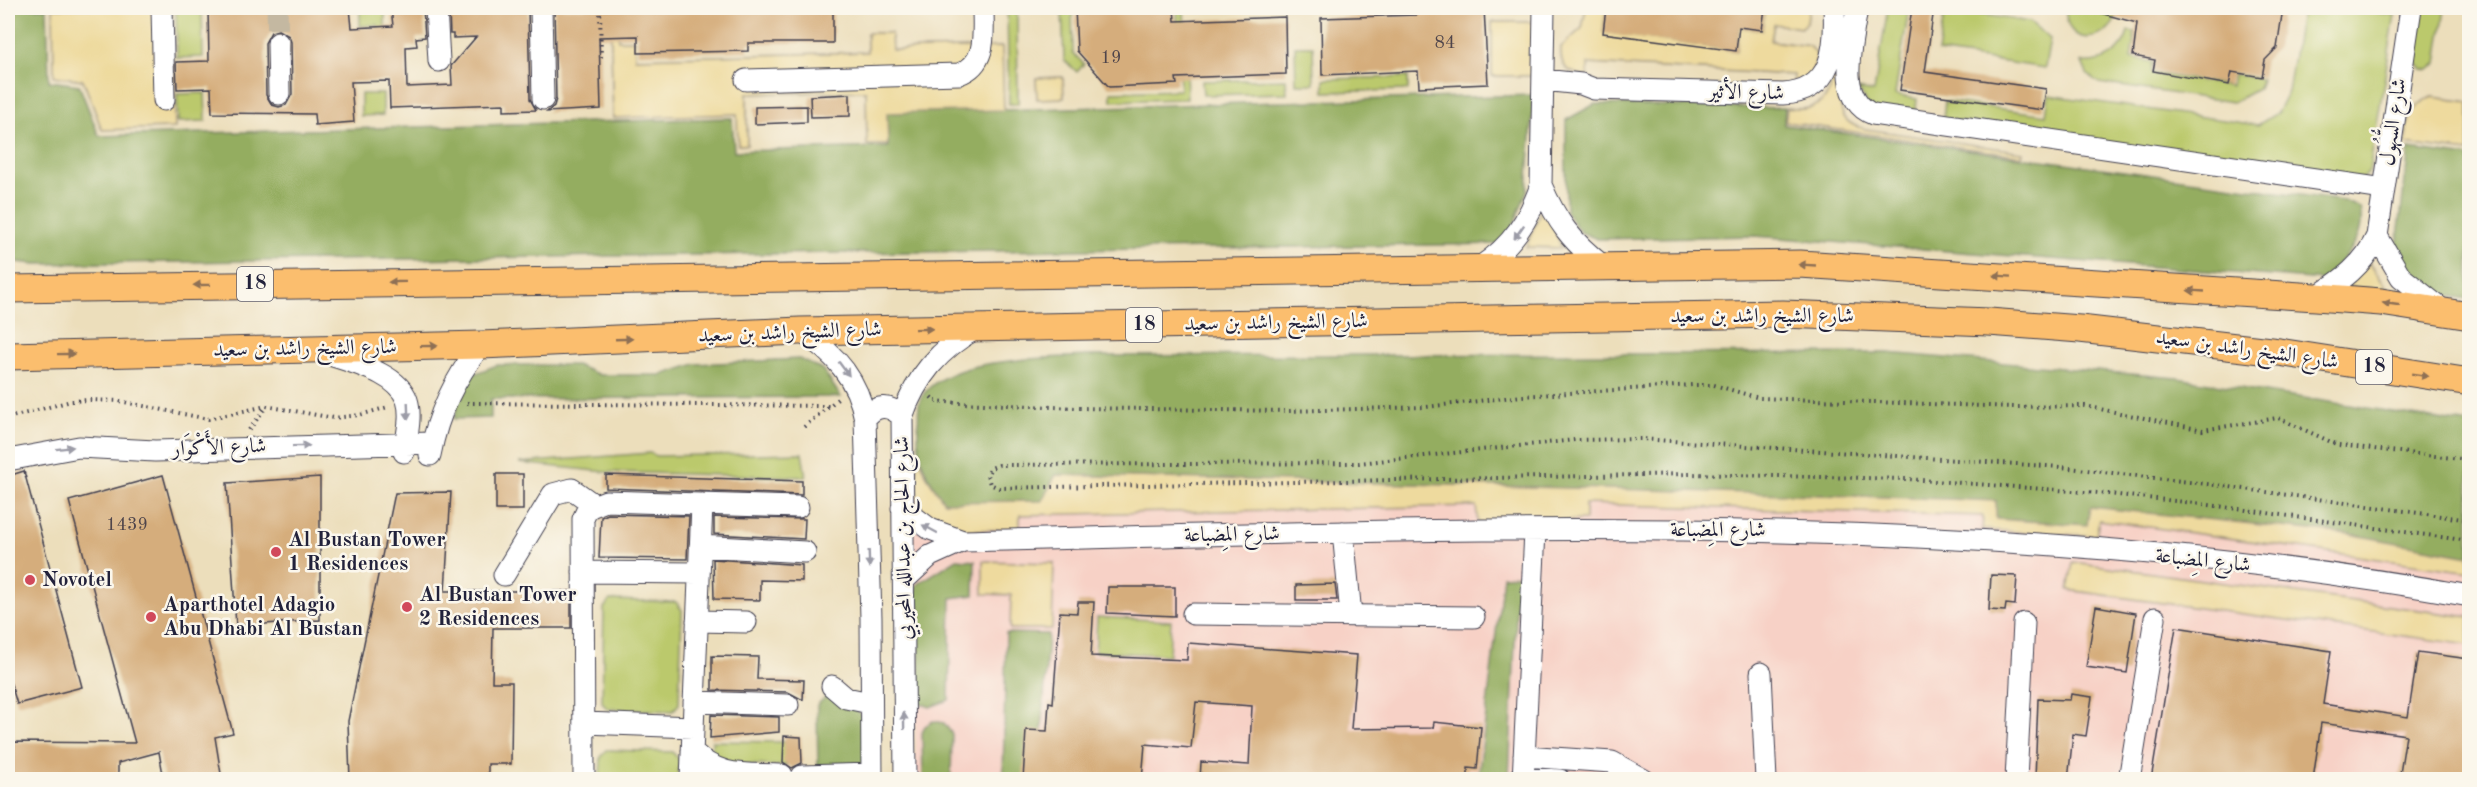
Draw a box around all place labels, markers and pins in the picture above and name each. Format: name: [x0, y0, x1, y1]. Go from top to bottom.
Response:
place label: Al Bustan Tower 1 Residences: [288, 530, 446, 575]
marker: Al Bustan Tower 1 Residences: [269, 545, 283, 559]
place label: Novotel: [42, 570, 112, 591]
marker: Novotel: [23, 573, 37, 587]
place label: Al Bustan Tower 2 Residences: [419, 585, 577, 630]
place label: Aparthotel Adagio Abu Dhabi Al Bustan: [163, 595, 363, 640]
marker: Al Bustan Tower 2 Residences: [400, 600, 414, 614]
marker: Aparthotel Adagio Abu Dhabi Al Bustan: [144, 610, 158, 624]

